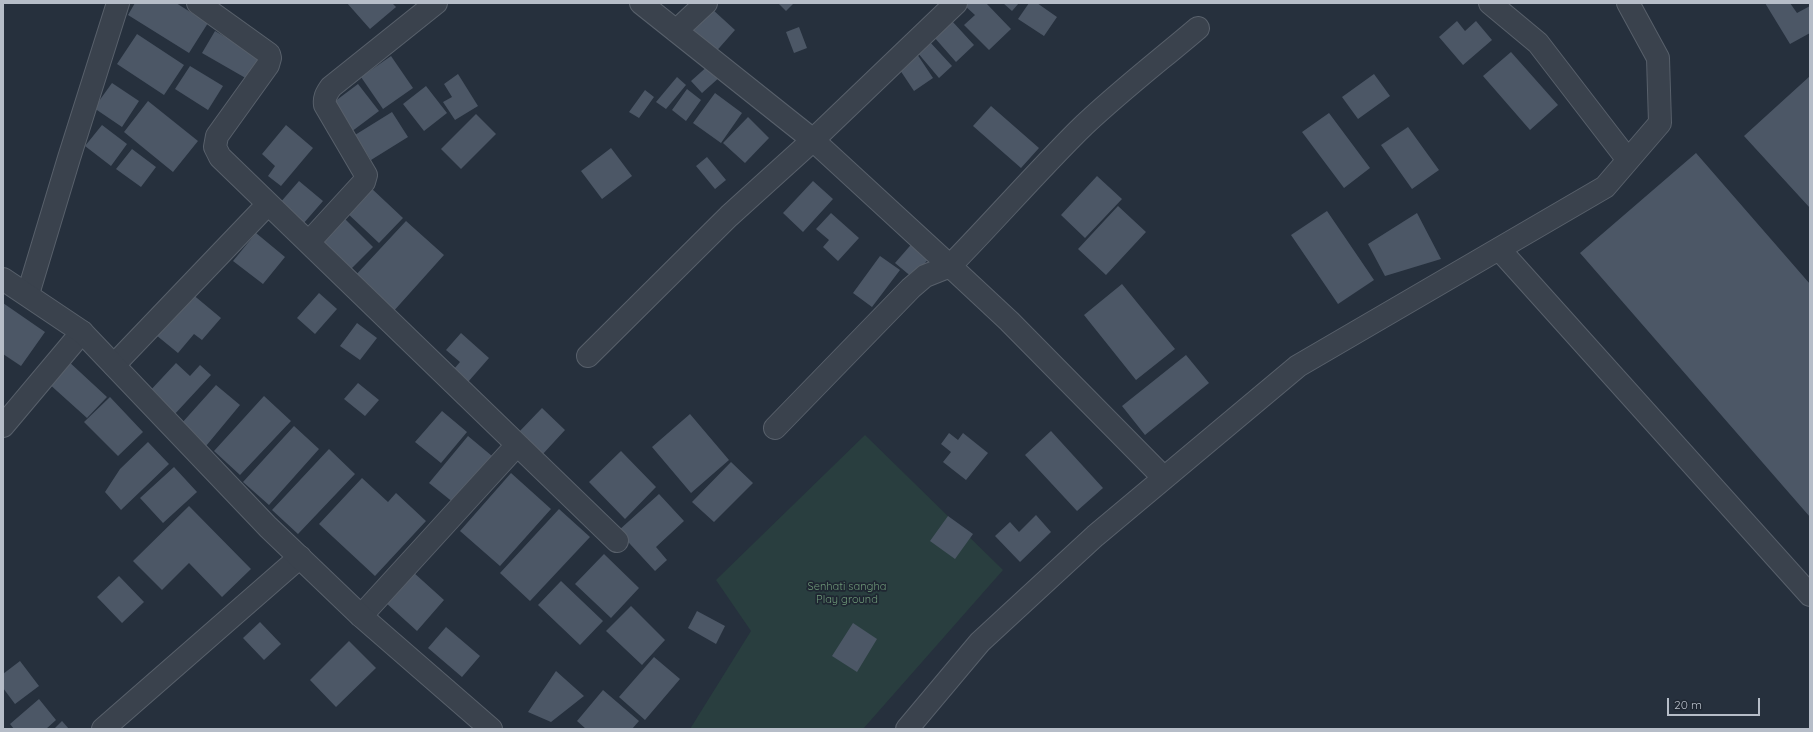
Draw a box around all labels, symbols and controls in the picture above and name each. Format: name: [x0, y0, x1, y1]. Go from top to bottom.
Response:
park label: Senhati sangha Play ground: [808, 580, 886, 606]
scale bar: [1669, 690, 1762, 716]
text: 20 m: [1674, 697, 1702, 712]

